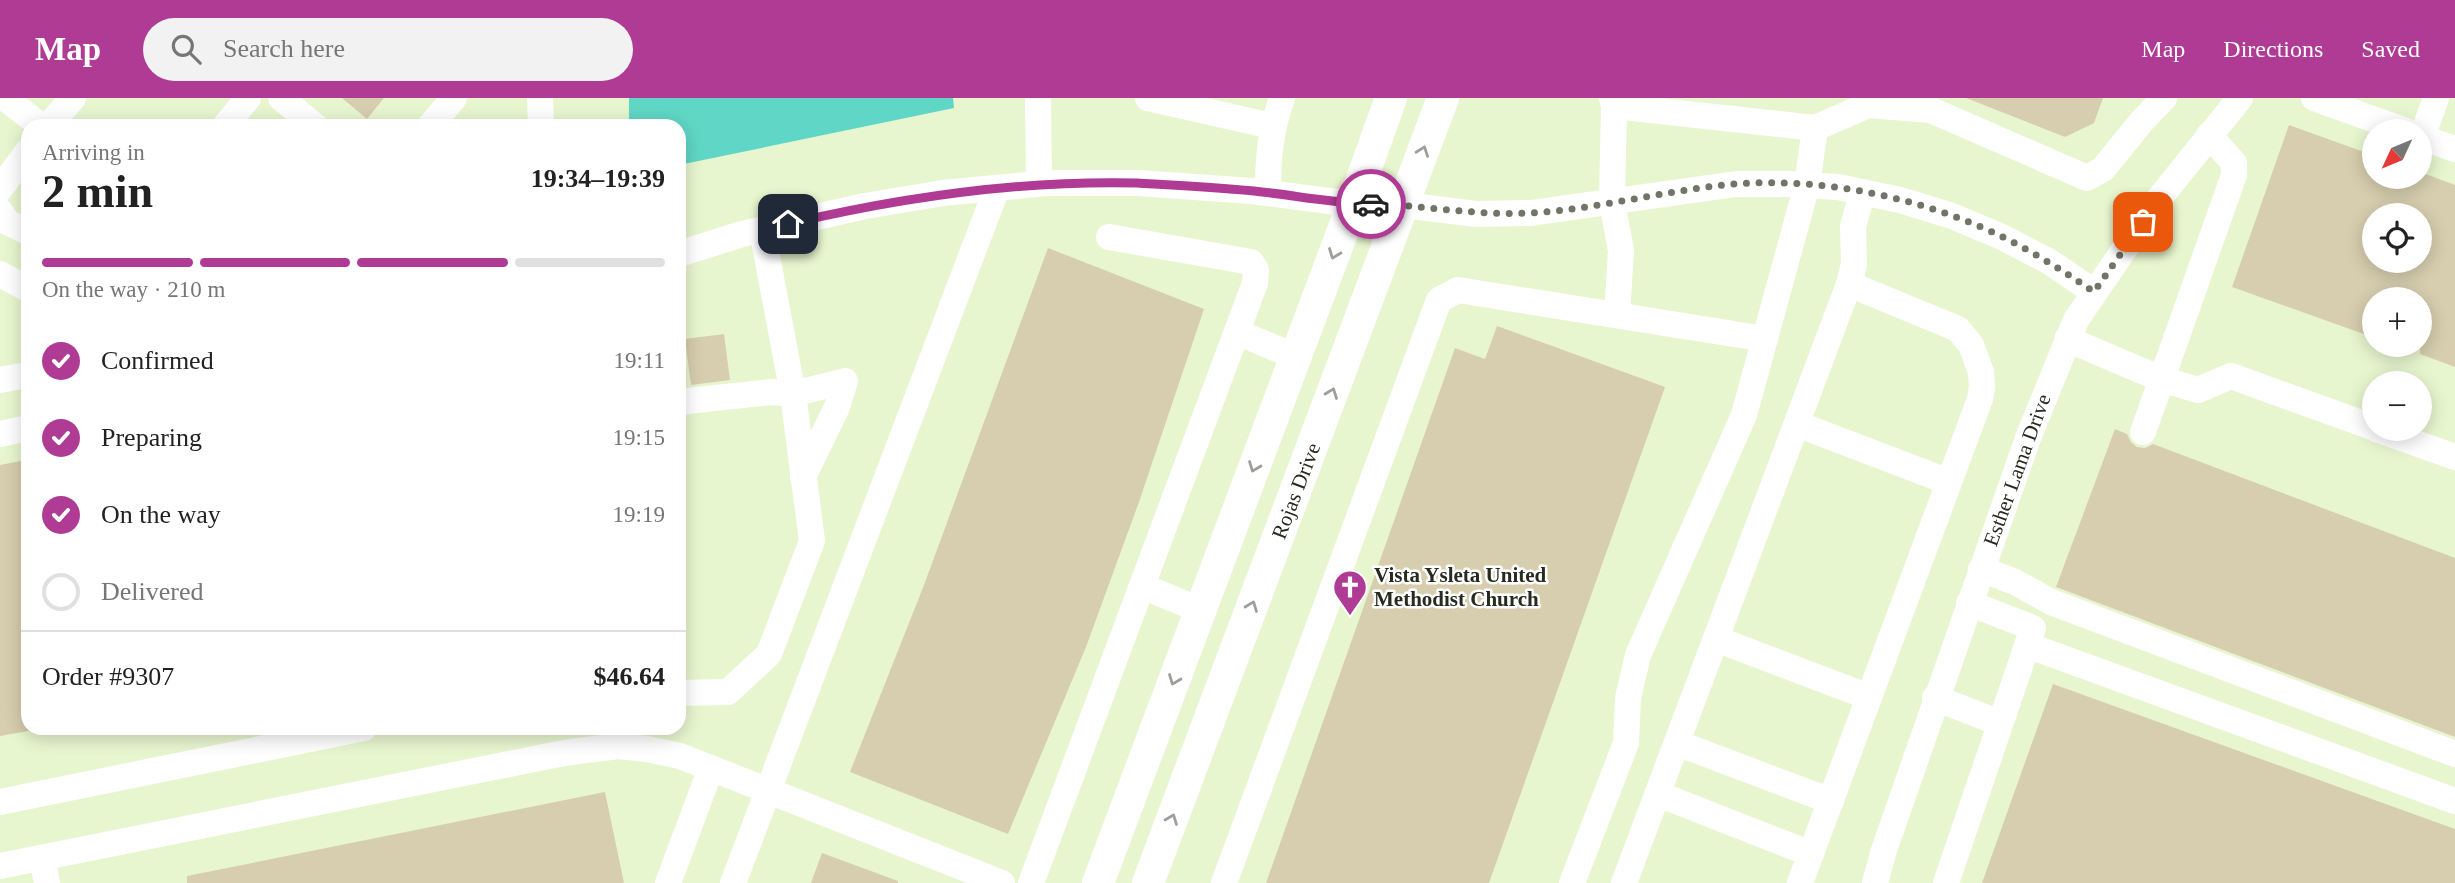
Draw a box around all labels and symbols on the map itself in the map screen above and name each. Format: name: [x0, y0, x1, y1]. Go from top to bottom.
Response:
north arrow: [2362, 119, 2432, 189]
one-way arrow: [1415, 146, 1429, 158]
courier: [1336, 169, 1406, 239]
pin: [2113, 192, 2173, 252]
pin: [758, 194, 818, 254]
one-way arrow: [1329, 248, 1343, 260]
one-way arrow: [1324, 388, 1338, 400]
street label: Esther Lama Drive: [1978, 391, 2056, 549]
street label: Rojas Drive: [1267, 440, 1325, 542]
one-way arrow: [1248, 461, 1262, 473]
place label: Vista Ysleta United Methodist Church: [1374, 563, 1547, 611]
church icon: Vista Ysleta United Methodist Church: [1331, 568, 1369, 617]
one-way arrow: [1244, 601, 1258, 613]
one-way arrow: [1168, 674, 1182, 686]
one-way arrow: [1164, 814, 1178, 826]

